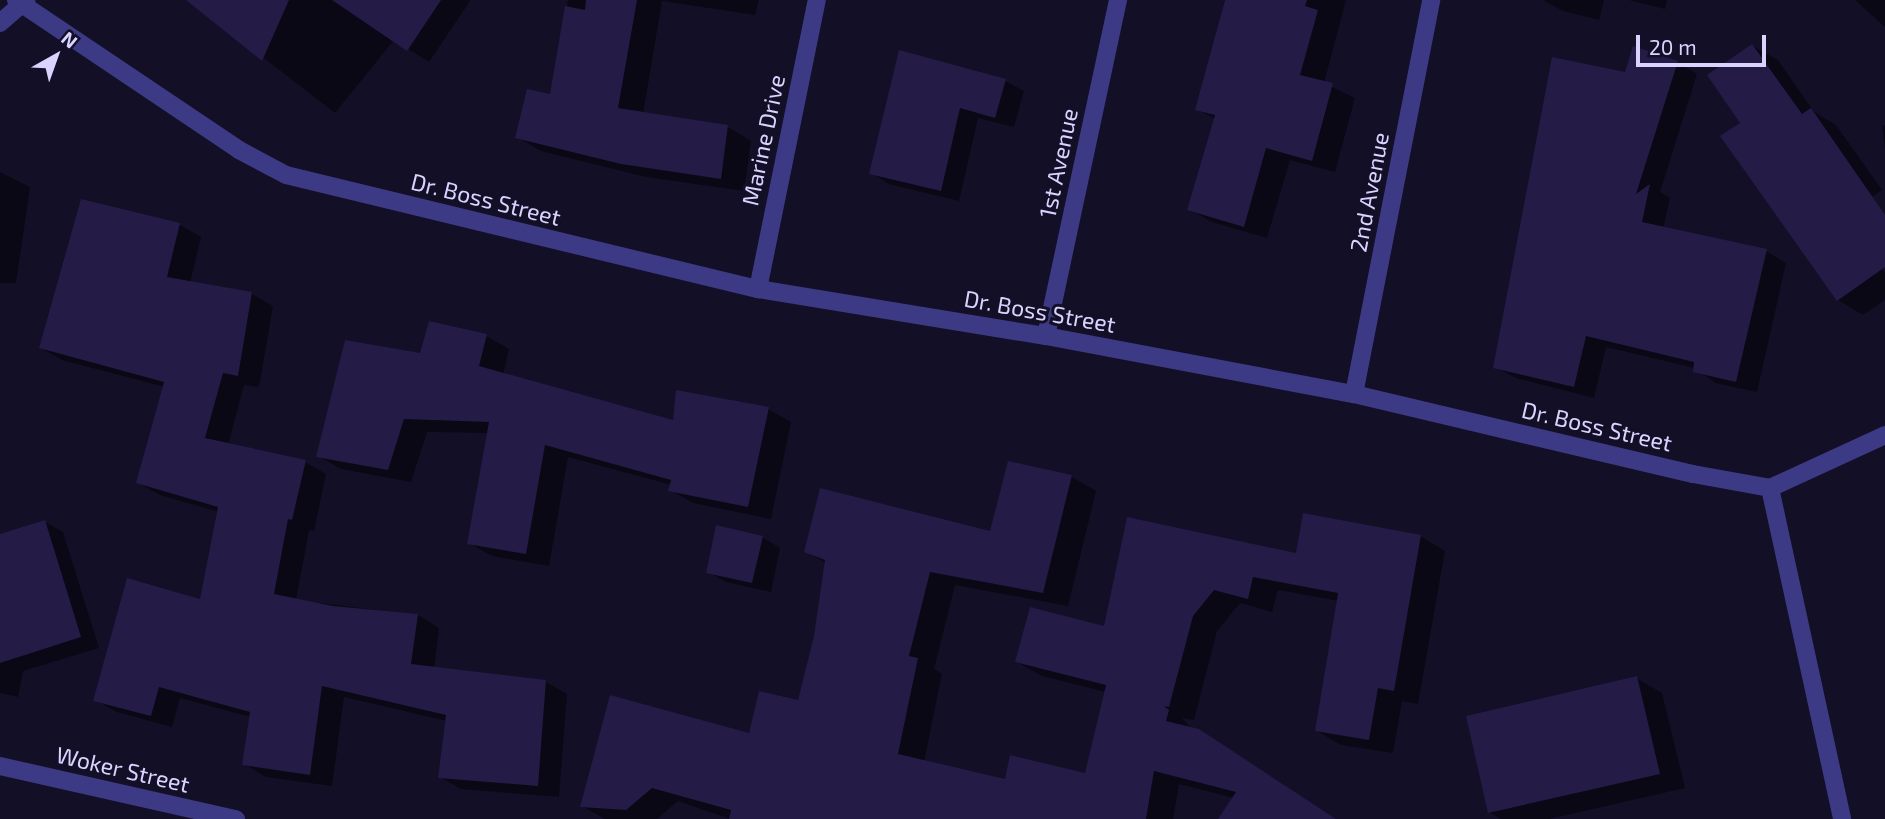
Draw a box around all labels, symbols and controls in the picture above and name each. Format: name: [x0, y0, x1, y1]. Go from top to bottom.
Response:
north arrow: [21, 21, 91, 91]
scale bar: [1640, 21, 1770, 65]
text: N: [57, 26, 82, 53]
text: 20 m: [1649, 34, 1697, 59]
street label: Marine Drive: [736, 72, 790, 208]
street label: 1st Avenue: [1033, 105, 1083, 221]
street label: 2nd Avenue: [1344, 130, 1394, 254]
street label: Dr. Boss Street: [408, 167, 564, 231]
street label: Dr. Boss Street: [962, 284, 1118, 338]
street label: Dr. Boss Street: [1519, 395, 1675, 457]
street label: Woker Street: [53, 740, 193, 798]

